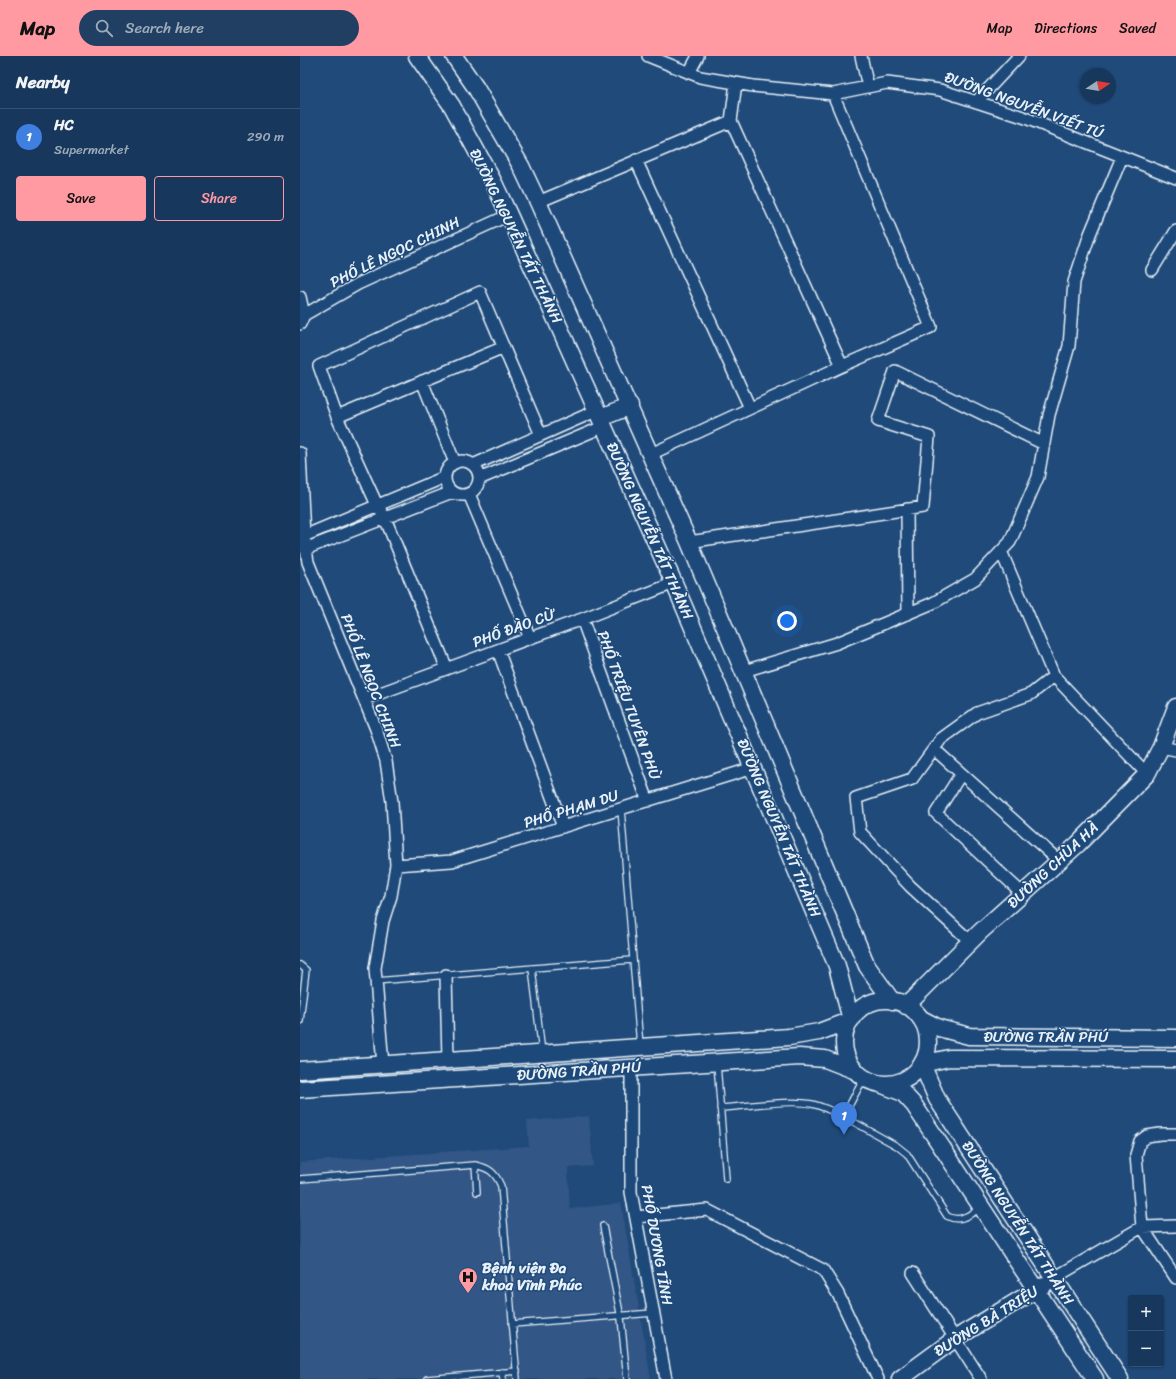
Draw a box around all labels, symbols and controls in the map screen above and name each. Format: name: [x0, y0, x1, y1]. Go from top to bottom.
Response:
search box: [79, 10, 359, 46]
text: Map: [20, 12, 55, 45]
text: Search here: [125, 15, 204, 41]
text: Map: [986, 16, 1012, 41]
text: Directions: [1034, 16, 1097, 41]
text: Saved: [1119, 16, 1156, 41]
icon: search: [93, 17, 115, 39]
street label: ĐƯỜNG NGUYỄN VIẾT TÚ: [941, 64, 1108, 146]
text: Nearby: [16, 67, 70, 97]
north arrow: [1080, 68, 1116, 104]
text: HC: [54, 112, 74, 138]
text: 1: [26, 125, 32, 148]
text: 290 m: [247, 125, 284, 148]
text: Supermarket: [54, 138, 129, 161]
street label: ĐƯỜNG NGUYỄN TẤT THÀNH: [462, 144, 570, 328]
button: Save: [16, 176, 146, 221]
button: Share: [154, 176, 284, 221]
street label: PHỐ LÊ NGỌC CHINH: [325, 209, 465, 295]
street label: ĐƯỜNG NGUYỄN TẤT THÀNH: [599, 438, 701, 624]
street label: PHỐ ĐÀO CỪ: [469, 600, 561, 655]
street label: PHỐ LÊ NGỌC CHINH: [333, 610, 409, 752]
your location: [777, 611, 797, 631]
street label: PHỐ TRIỆU TUYÊN PHÙ: [590, 627, 668, 784]
street label: ĐƯỜNG NGUYỄN TẤT THÀNH: [730, 735, 829, 922]
street label: PHỐ PHẠM DU: [520, 782, 623, 836]
street label: ĐƯỜNG CHÙA HÀ: [1001, 815, 1105, 915]
street label: ĐƯỜNG TRẦN PHÚ: [984, 1024, 1109, 1050]
street label: ĐƯỜNG TRẦN PHÚ: [516, 1054, 643, 1088]
pin: 1: [831, 1102, 857, 1135]
street label: ĐƯỜNG NGUYỄN TẤT THÀNH: [955, 1135, 1081, 1311]
street label: PHỐ DƯƠNG TĨNH: [634, 1183, 680, 1308]
place label: Bệnh viện Đa khoa Vĩnh Phúc: [481, 1255, 583, 1298]
hospital icon: Bệnh viện Đa khoa Vĩnh Phúc: [457, 1266, 479, 1294]
street label: ĐƯỜNG BÀ TRIỆU: [929, 1278, 1044, 1364]
map controls: [1128, 1295, 1164, 1367]
button: +: [1128, 1295, 1164, 1331]
button: −: [1128, 1331, 1164, 1367]

